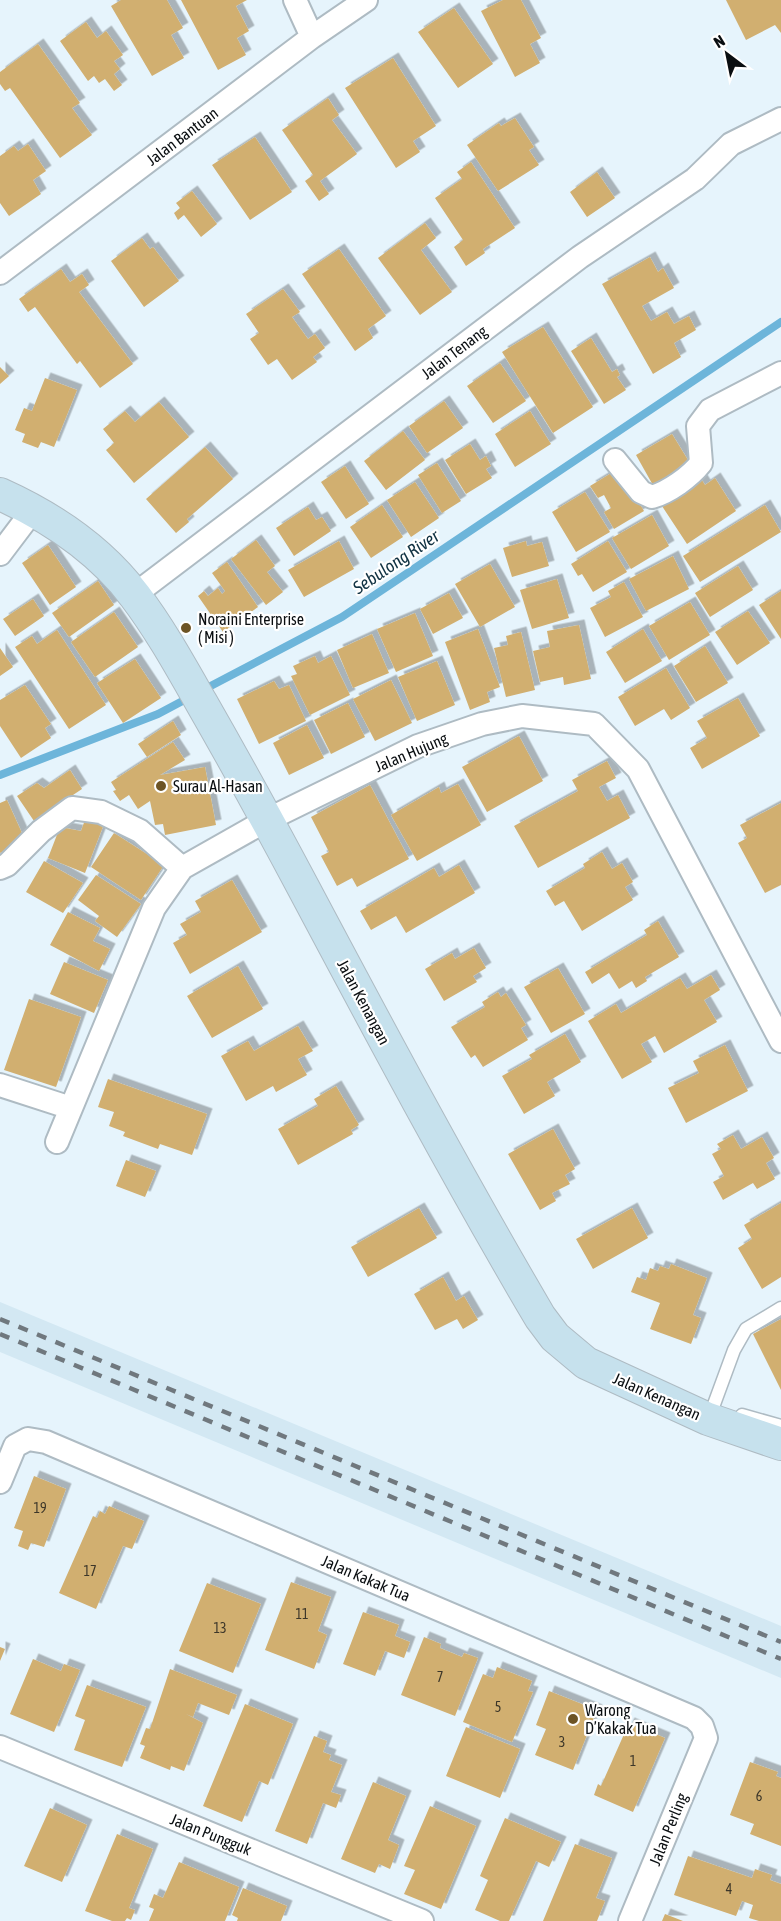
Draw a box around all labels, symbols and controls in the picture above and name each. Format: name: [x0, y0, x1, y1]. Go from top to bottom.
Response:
north arrow: [697, 24, 757, 84]
text: N: [710, 31, 728, 51]
street label: Jalan Bantuan: [143, 103, 221, 169]
street label: Jalan Tenang: [418, 321, 491, 383]
water label: Sebulong River: [348, 525, 443, 599]
place label: Noraini Enterprise ( Misi ): [198, 610, 304, 647]
marker: Noraini Enterprise ( Misi ): [179, 621, 193, 635]
street label: Jalan Hujung: [372, 729, 451, 776]
place label: Surau Al-Hasan: [173, 777, 263, 795]
marker: Surau Al-Hasan: [154, 779, 168, 793]
street label: Jalan Kenangan: [333, 956, 394, 1048]
street label: Jalan Kenangan: [610, 1369, 703, 1424]
house number: 19: [33, 1500, 47, 1516]
street label: Jalan Kakak Tua: [319, 1551, 413, 1605]
house number: 17: [83, 1563, 97, 1579]
house number: 11: [295, 1606, 309, 1622]
house number: 13: [213, 1620, 227, 1636]
house number: 7: [437, 1669, 443, 1685]
house number: 5: [495, 1699, 501, 1715]
place label: Warong D’Kakak Tua: [585, 1701, 657, 1737]
marker: Warong D’Kakak Tua: [566, 1712, 580, 1726]
house number: 3: [559, 1734, 565, 1750]
house number: 1: [630, 1753, 636, 1769]
house number: 6: [756, 1788, 763, 1804]
street label: Jalan Perling: [645, 1790, 692, 1868]
street label: Jalan Pungguk: [168, 1810, 254, 1859]
house number: 4: [726, 1881, 733, 1897]

